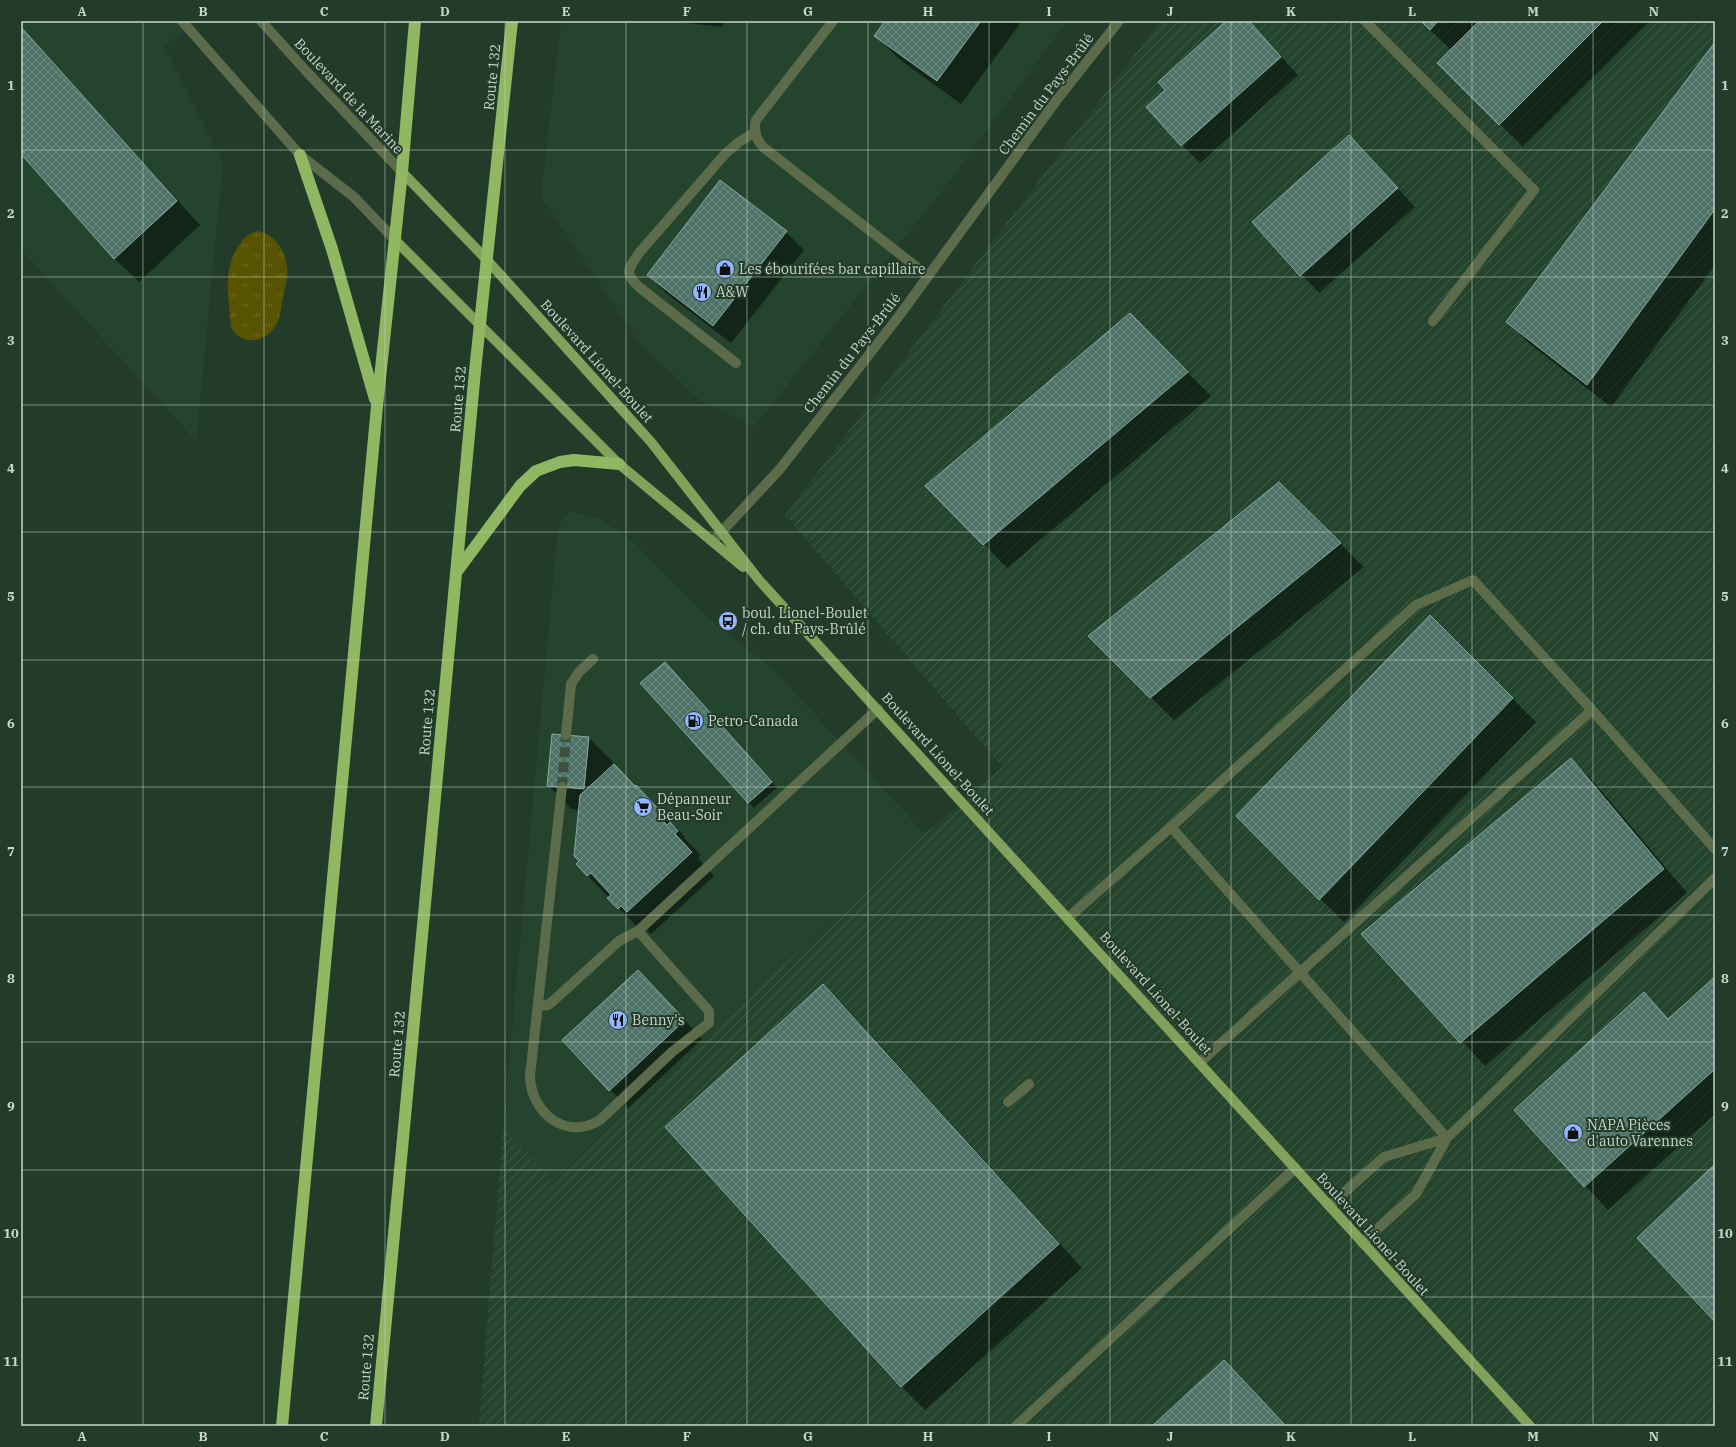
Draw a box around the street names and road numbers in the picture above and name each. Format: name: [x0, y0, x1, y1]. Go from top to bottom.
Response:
street label: Chemin du Pays-Brûlé: [994, 30, 1098, 158]
street label: Boulevard de la Marine: [291, 34, 407, 158]
street label: Route 132: [480, 43, 504, 111]
street label: Chemin du Pays-Brûlé: [799, 289, 905, 417]
street label: Boulevard Lionel-Boulet: [537, 296, 657, 426]
street label: Route 132: [446, 365, 470, 433]
street label: Route 132: [415, 688, 439, 756]
street label: Boulevard Lionel-Boulet: [878, 689, 998, 819]
street label: Boulevard Lionel-Boulet: [1096, 928, 1216, 1058]
street label: Route 132: [385, 1010, 409, 1078]
street label: Boulevard Lionel-Boulet: [1313, 1169, 1433, 1299]
street label: Route 132: [354, 1333, 378, 1401]

